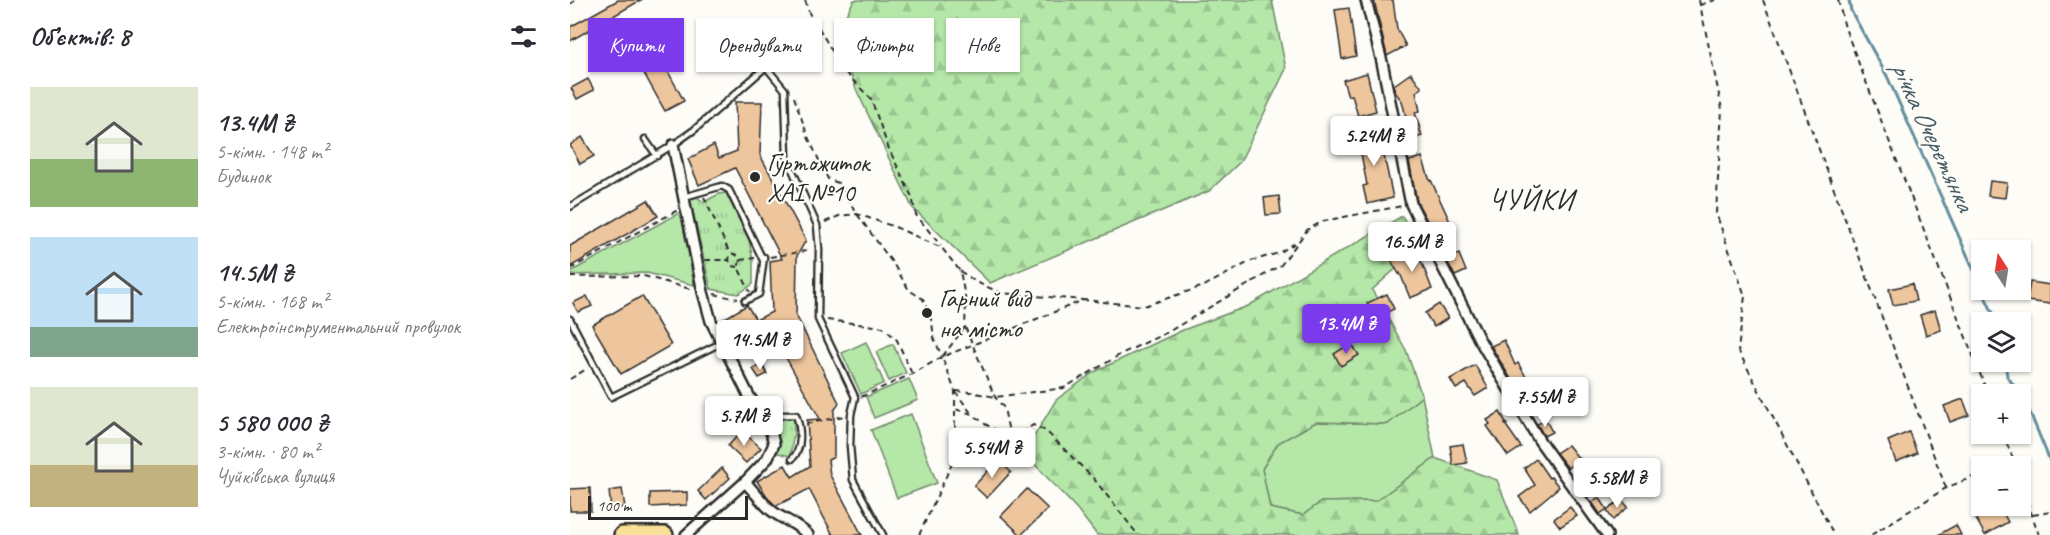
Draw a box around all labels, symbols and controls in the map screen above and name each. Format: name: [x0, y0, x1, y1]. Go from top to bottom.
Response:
chip: Купити: [588, 18, 684, 72]
chip: Орендувати: [696, 18, 822, 72]
chip: Фільтри: [834, 18, 934, 72]
chip: Нове: [946, 18, 1020, 72]
text: Об’єктів: 8: [30, 20, 130, 53]
icon: filters: [507, 20, 540, 53]
water label: річка Очеретянка: [1883, 55, 1983, 218]
text: 13.4M ₴: [216, 106, 293, 139]
icon: home: [78, 111, 150, 183]
pin: 5.24M ₴: [1319, 116, 1429, 167]
text: 5.24M ₴: [1344, 123, 1404, 148]
text: 5-кімн. · 148 m²: [216, 139, 328, 164]
place label: Гуртожиток ХАІ №10: [767, 146, 872, 209]
text: Будинок: [216, 164, 271, 189]
marker: Гуртожиток ХАІ №10: [748, 170, 762, 184]
district label: ЧУЙКИ: [1489, 182, 1578, 217]
pin: 16.5M ₴: [1357, 222, 1467, 273]
text: 16.5M ₴: [1382, 229, 1442, 254]
north arrow: [1971, 240, 2031, 300]
map controls: [1971, 240, 2031, 516]
text: 14.5M ₴: [216, 256, 293, 289]
icon: home: [78, 261, 150, 333]
place label: Гарний вид на місто: [939, 282, 1033, 345]
text: 5-кімн. · 168 m²: [216, 289, 328, 314]
pin: 13.4M ₴: [1291, 304, 1401, 355]
marker: Гарний вид на місто: [920, 306, 934, 320]
text: 13.4M ₴: [1316, 311, 1376, 336]
button: layers: [1971, 312, 2031, 372]
text: Електроінструментальний провулок: [216, 314, 460, 339]
pin: 14.5M ₴: [705, 320, 815, 371]
text: 14.5M ₴: [730, 327, 790, 352]
pin: 7.55M ₴: [1490, 377, 1600, 428]
text: 7.55M ₴: [1516, 384, 1574, 409]
button: +: [1971, 384, 2031, 444]
pin: 5.7M ₴: [695, 396, 793, 447]
text: 5.7M ₴: [719, 403, 769, 428]
text: 5 580 000 ₴: [216, 406, 328, 439]
icon: home: [78, 411, 150, 483]
pin: 5.54M ₴: [937, 428, 1047, 479]
text: 5.54M ₴: [963, 435, 1021, 460]
text: 3-кімн. · 80 m²: [216, 439, 319, 464]
button: −: [1971, 456, 2031, 516]
pin: 5.58M ₴: [1562, 458, 1672, 509]
text: Чуйківська вулиця: [216, 464, 334, 489]
text: 5.58M ₴: [1588, 465, 1646, 490]
scale bar: [588, 493, 748, 520]
text: 100 m: [597, 496, 631, 516]

